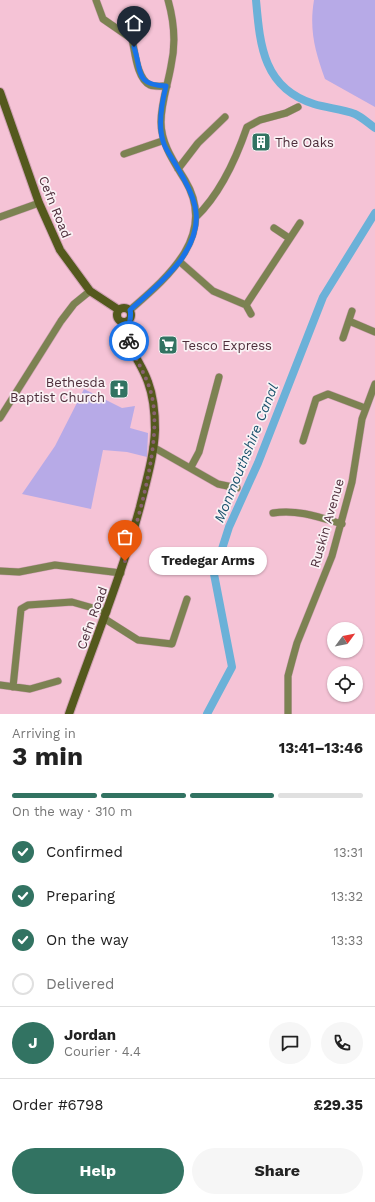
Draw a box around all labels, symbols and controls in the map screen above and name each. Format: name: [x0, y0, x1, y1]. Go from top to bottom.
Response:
pin: [117, 6, 151, 47]
icon: home: [123, 12, 145, 34]
building icon: The Oaks: [250, 131, 272, 153]
place label: The Oaks: [275, 135, 334, 150]
street label: Cefn Road: [36, 174, 74, 240]
courier: [109, 321, 149, 361]
icon: bike: [118, 330, 140, 352]
supermarket icon: Tesco Express: [157, 334, 179, 356]
place label: Tesco Express: [182, 338, 272, 353]
place label: Bethesda Baptist Church: [10, 375, 106, 405]
church icon: Bethesda Baptist Church: [108, 378, 130, 400]
water label: Monmouthshire Canal: [211, 381, 281, 525]
street label: Ruskin Avenue: [307, 477, 347, 569]
pin: [108, 520, 142, 561]
icon: bag: [114, 526, 136, 548]
callout: Tredegar Arms: [149, 547, 267, 575]
text: Tredegar Arms: [161, 553, 255, 568]
street label: Cefn Road: [74, 585, 110, 651]
north arrow: [327, 622, 363, 658]
map controls: [327, 622, 363, 702]
button: locate: [327, 666, 363, 702]
text: Arriving in: [12, 726, 76, 741]
text: 13:41–13:46: [279, 739, 363, 757]
text: 3 min: [12, 741, 83, 771]
text: On the way · 310 m: [12, 804, 132, 819]
icon: check: [12, 841, 34, 863]
text: Confirmed: [46, 843, 123, 861]
text: 13:31: [334, 845, 363, 860]
icon: check: [12, 885, 34, 907]
text: Preparing: [46, 887, 115, 905]
text: 13:32: [331, 889, 363, 904]
icon: check: [12, 929, 34, 951]
text: On the way: [46, 931, 128, 949]
text: 13:33: [331, 933, 363, 948]
text: Delivered: [46, 975, 114, 993]
button: chat: [269, 1022, 311, 1064]
button: phone: [321, 1022, 363, 1064]
text: Jordan: [64, 1026, 116, 1044]
text: J: [28, 1034, 38, 1052]
text: Courier · 4.4: [64, 1044, 141, 1059]
text: Order #6798: [12, 1096, 103, 1114]
text: £29.35: [314, 1096, 363, 1114]
button: Help: [12, 1148, 184, 1194]
button: Share: [192, 1148, 363, 1194]

